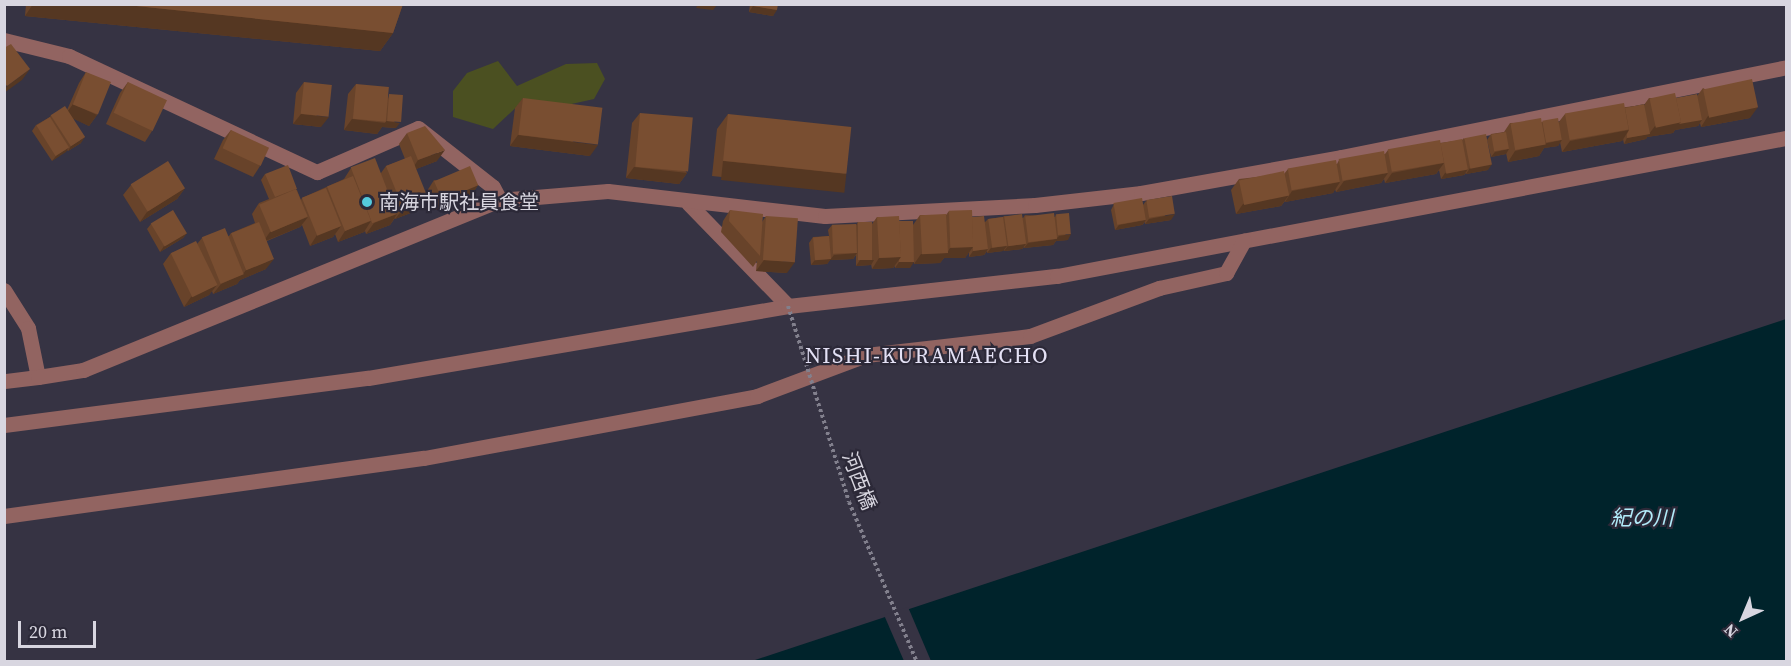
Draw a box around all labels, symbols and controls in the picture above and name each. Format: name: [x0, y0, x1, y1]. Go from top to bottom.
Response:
place label: 南海市駅社員食堂: [379, 190, 539, 214]
marker: 南海市駅社員食堂: [360, 195, 374, 209]
district label: NISHI-KURAMAECHO: [805, 343, 1049, 369]
street label: 河西橋: [837, 449, 881, 513]
water label: 紀の川: [1611, 505, 1673, 531]
north arrow: [1713, 588, 1773, 648]
scale bar: [21, 609, 99, 647]
text: 20 m: [29, 619, 67, 644]
text: N: [1719, 619, 1742, 643]

